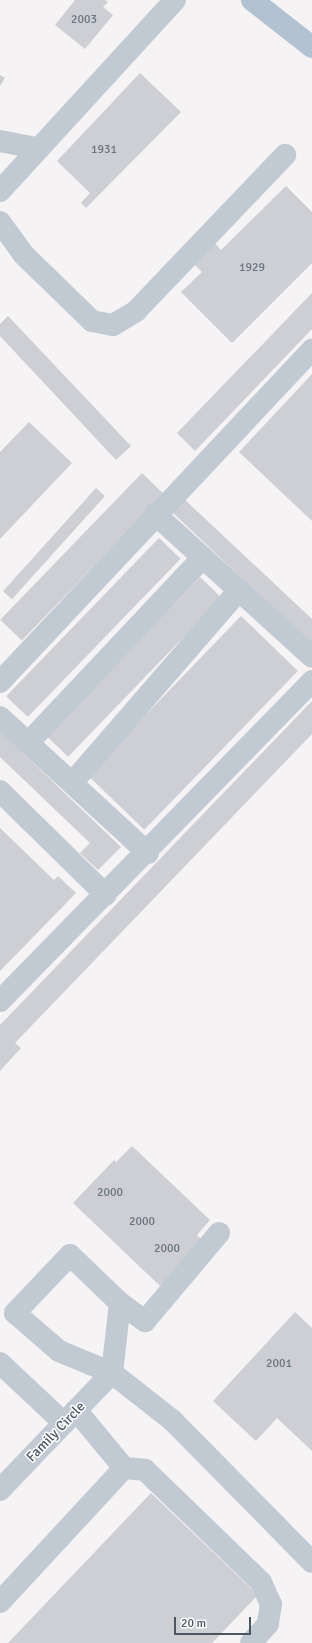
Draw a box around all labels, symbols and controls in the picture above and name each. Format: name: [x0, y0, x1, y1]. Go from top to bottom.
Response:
house number: 2003: [71, 13, 97, 27]
house number: 1931: [91, 143, 117, 157]
house number: 1929: [239, 261, 265, 275]
house number: 2000: [97, 1186, 123, 1200]
house number: 2000: [129, 1215, 155, 1229]
house number: 2000: [154, 1242, 180, 1256]
house number: 2001: [266, 1357, 292, 1371]
street label: Family Circle: [23, 1398, 89, 1466]
scale bar: [176, 1609, 253, 1635]
text: 20 m: [181, 1616, 206, 1631]

